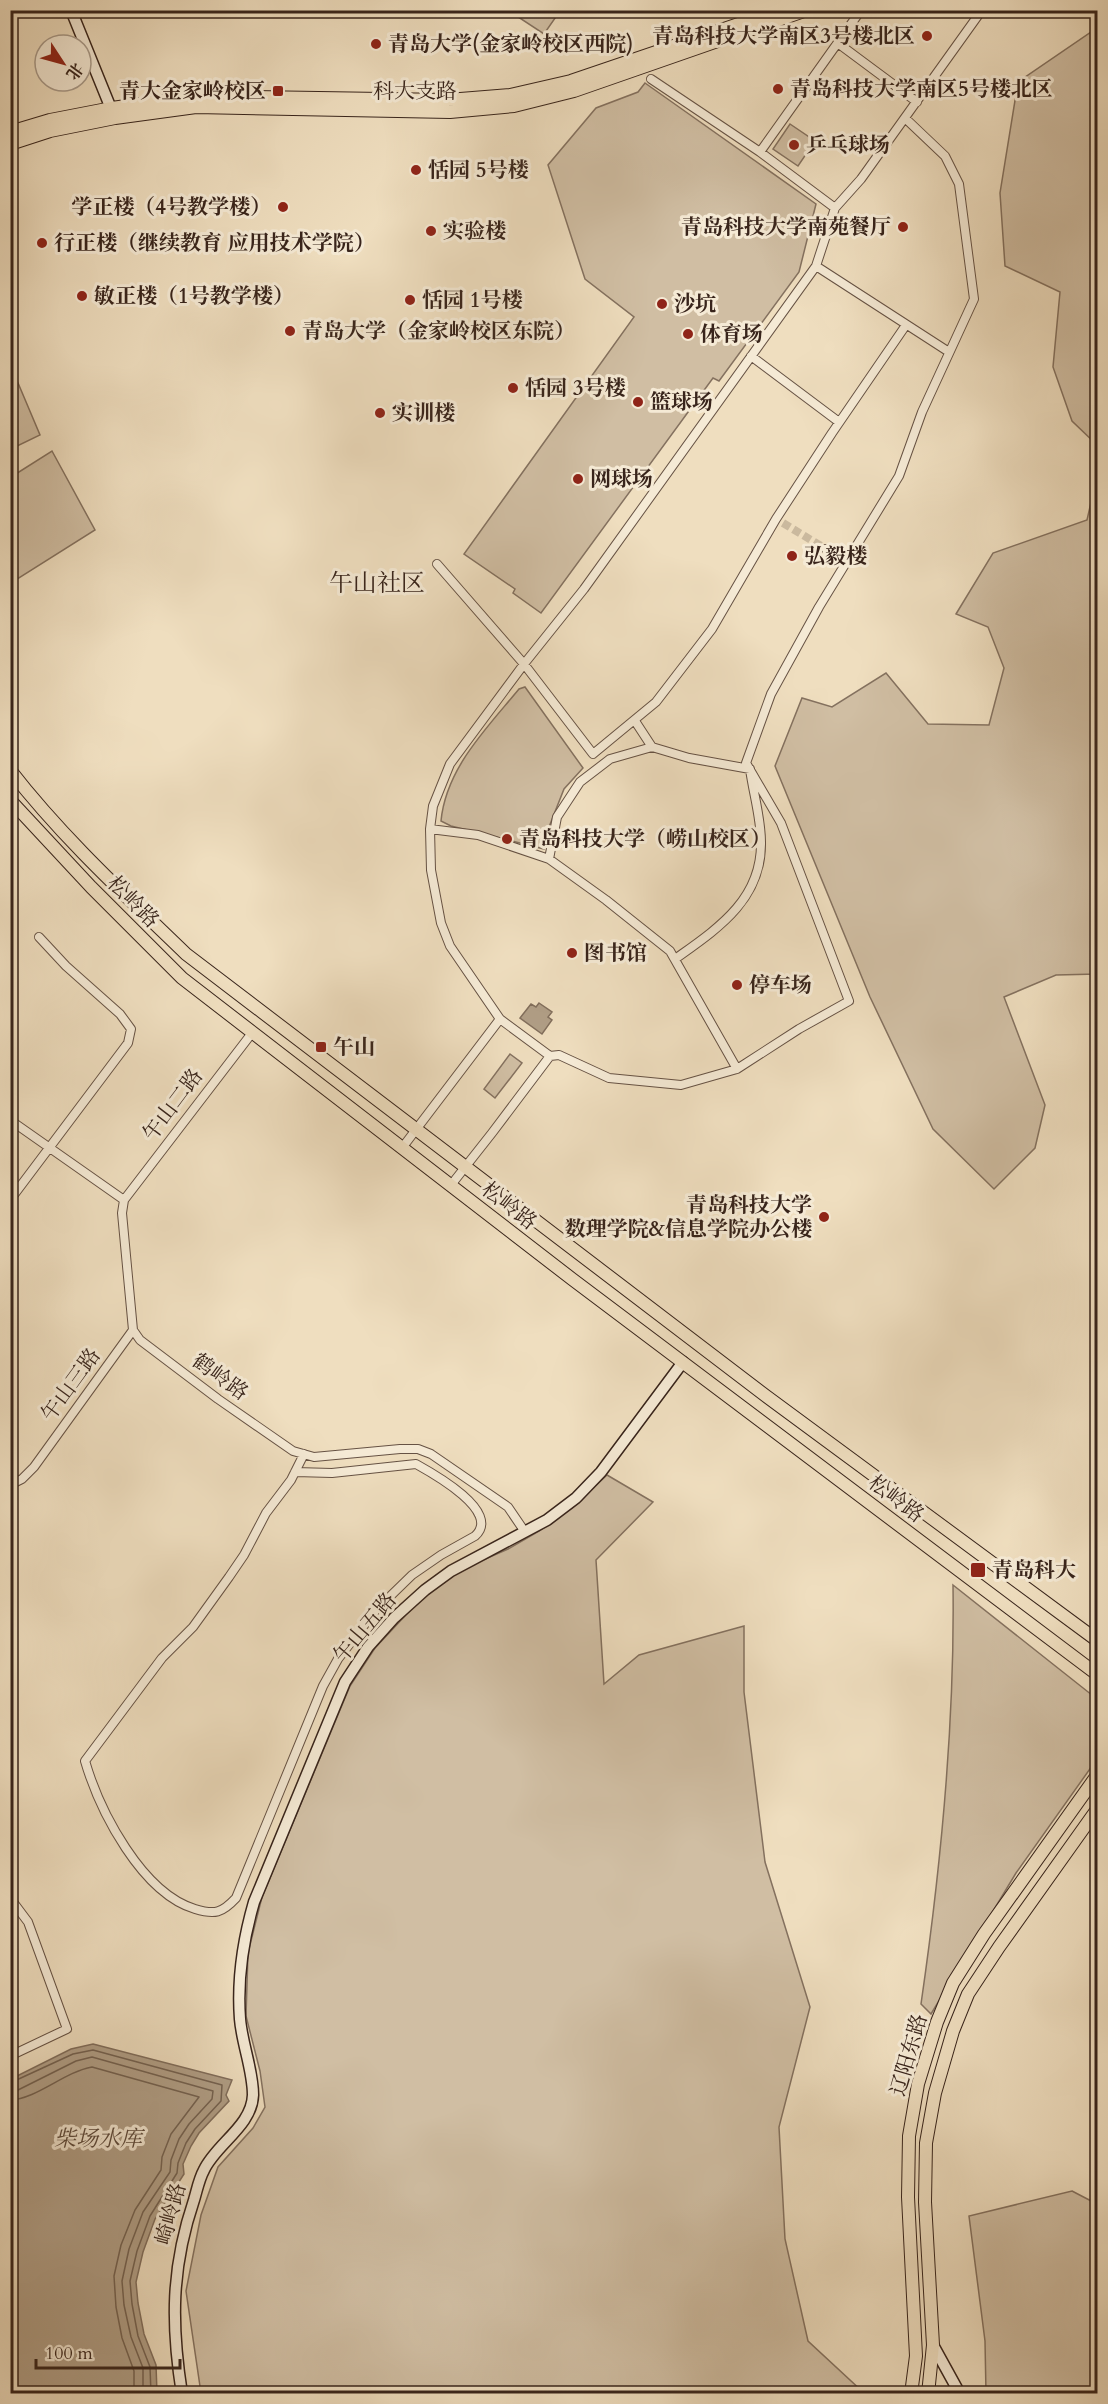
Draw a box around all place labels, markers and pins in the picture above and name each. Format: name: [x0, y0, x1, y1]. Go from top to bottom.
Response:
place label: 青岛科技大学南区3号楼北区: [652, 22, 915, 51]
marker: 青岛科技大学南区3号楼北区: [920, 29, 934, 43]
place label: 青岛大学(金家岭校区西院): [388, 30, 633, 59]
marker: 青岛大学(金家岭校区西院): [369, 37, 383, 51]
place label: 青岛科技大学南区5号楼北区: [790, 75, 1053, 104]
place label: 青大金家岭校区: [119, 77, 266, 106]
marker: 青岛科技大学南区5号楼北区: [771, 82, 785, 96]
marker: 青大金家岭校区: [271, 84, 285, 98]
place label: 乒乓球场: [806, 131, 890, 160]
marker: 乒乓球场: [787, 138, 801, 152]
place label: 恬园 5号楼: [428, 156, 528, 185]
marker: 恬园 5号楼: [409, 163, 423, 177]
place label: 学正楼（4号教学楼）: [71, 193, 271, 222]
marker: 学正楼（4号教学楼）: [276, 200, 290, 214]
place label: 青岛科技大学南苑餐厅: [681, 213, 891, 242]
place label: 实验楼: [443, 217, 506, 246]
marker: 青岛科技大学南苑餐厅: [896, 220, 910, 234]
marker: 实验楼: [424, 224, 438, 238]
place label: 行正楼（继续教育 应用技术学院）: [54, 229, 375, 258]
marker: 行正楼（继续教育 应用技术学院）: [35, 236, 49, 250]
place label: 敏正楼（1号教学楼）: [94, 282, 294, 311]
place label: 恬园 1号楼: [422, 286, 522, 315]
marker: 敏正楼（1号教学楼）: [75, 289, 89, 303]
place label: 沙坑: [674, 290, 716, 319]
marker: 恬园 1号楼: [403, 293, 417, 307]
marker: 沙坑: [655, 297, 669, 311]
place label: 青岛大学（金家岭校区东院）: [302, 317, 575, 346]
place label: 体育场: [700, 320, 763, 349]
marker: 青岛大学（金家岭校区东院）: [283, 324, 297, 338]
marker: 体育场: [681, 327, 695, 341]
place label: 恬园 3号楼: [525, 374, 625, 403]
marker: 恬园 3号楼: [506, 381, 520, 395]
place label: 篮球场: [650, 388, 713, 417]
marker: 篮球场: [631, 395, 645, 409]
place label: 实训楼: [392, 399, 455, 428]
marker: 实训楼: [373, 406, 387, 420]
place label: 网球场: [590, 465, 653, 494]
marker: 网球场: [571, 472, 585, 486]
place label: 弘毅楼: [804, 542, 867, 571]
marker: 弘毅楼: [785, 549, 799, 563]
place label: 青岛科技大学（崂山校区）: [519, 825, 771, 854]
marker: 青岛科技大学（崂山校区）: [500, 832, 514, 846]
place label: 图书馆: [584, 939, 647, 968]
marker: 图书馆: [565, 946, 579, 960]
place label: 停车场: [749, 971, 812, 1000]
marker: 停车场: [730, 978, 744, 992]
place label: 午山: [333, 1033, 375, 1062]
marker: 午山: [314, 1040, 328, 1054]
place label: 青岛科技大学 数理学院&信息学院办公楼: [565, 1191, 812, 1244]
marker: 青岛科技大学 数理学院&信息学院办公楼: [817, 1210, 831, 1224]
place label: 青岛科大: [992, 1556, 1076, 1585]
marker: 青岛科大: [969, 1561, 987, 1579]

